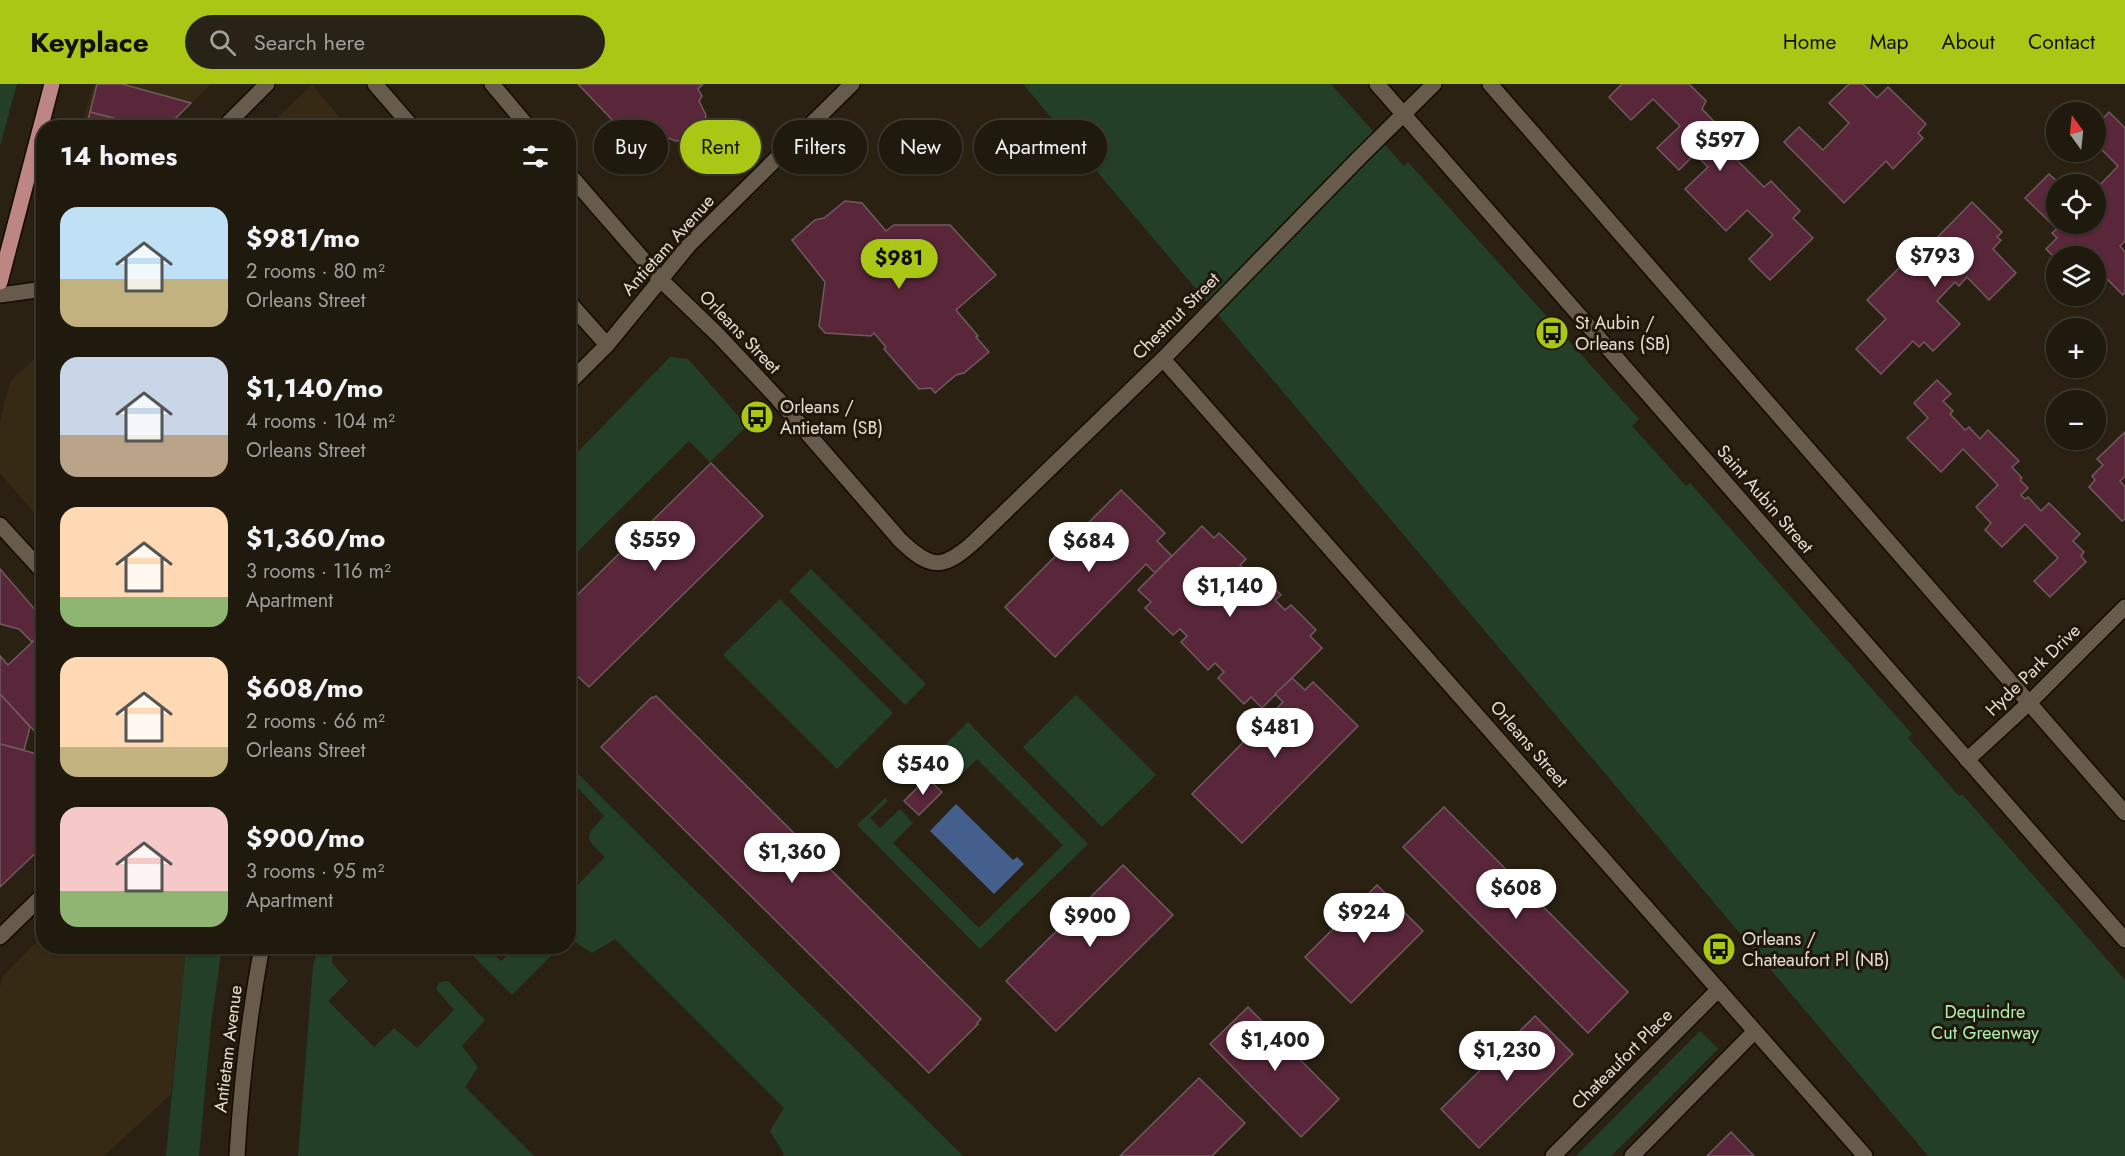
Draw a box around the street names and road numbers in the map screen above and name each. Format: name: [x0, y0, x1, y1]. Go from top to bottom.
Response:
street label: Antietam Avenue: [615, 189, 721, 301]
street label: Chestnut Street: [1126, 266, 1226, 366]
street label: Orleans Street: [693, 284, 787, 380]
street label: Saint Aubin Street: [1711, 439, 1820, 559]
street label: Hyde Park Drive: [1980, 618, 2086, 722]
street label: Orleans Street: [1484, 695, 1575, 794]
street label: Antietam Avenue: [207, 984, 249, 1114]
street label: Chateaufort Place: [1566, 1003, 1678, 1115]

